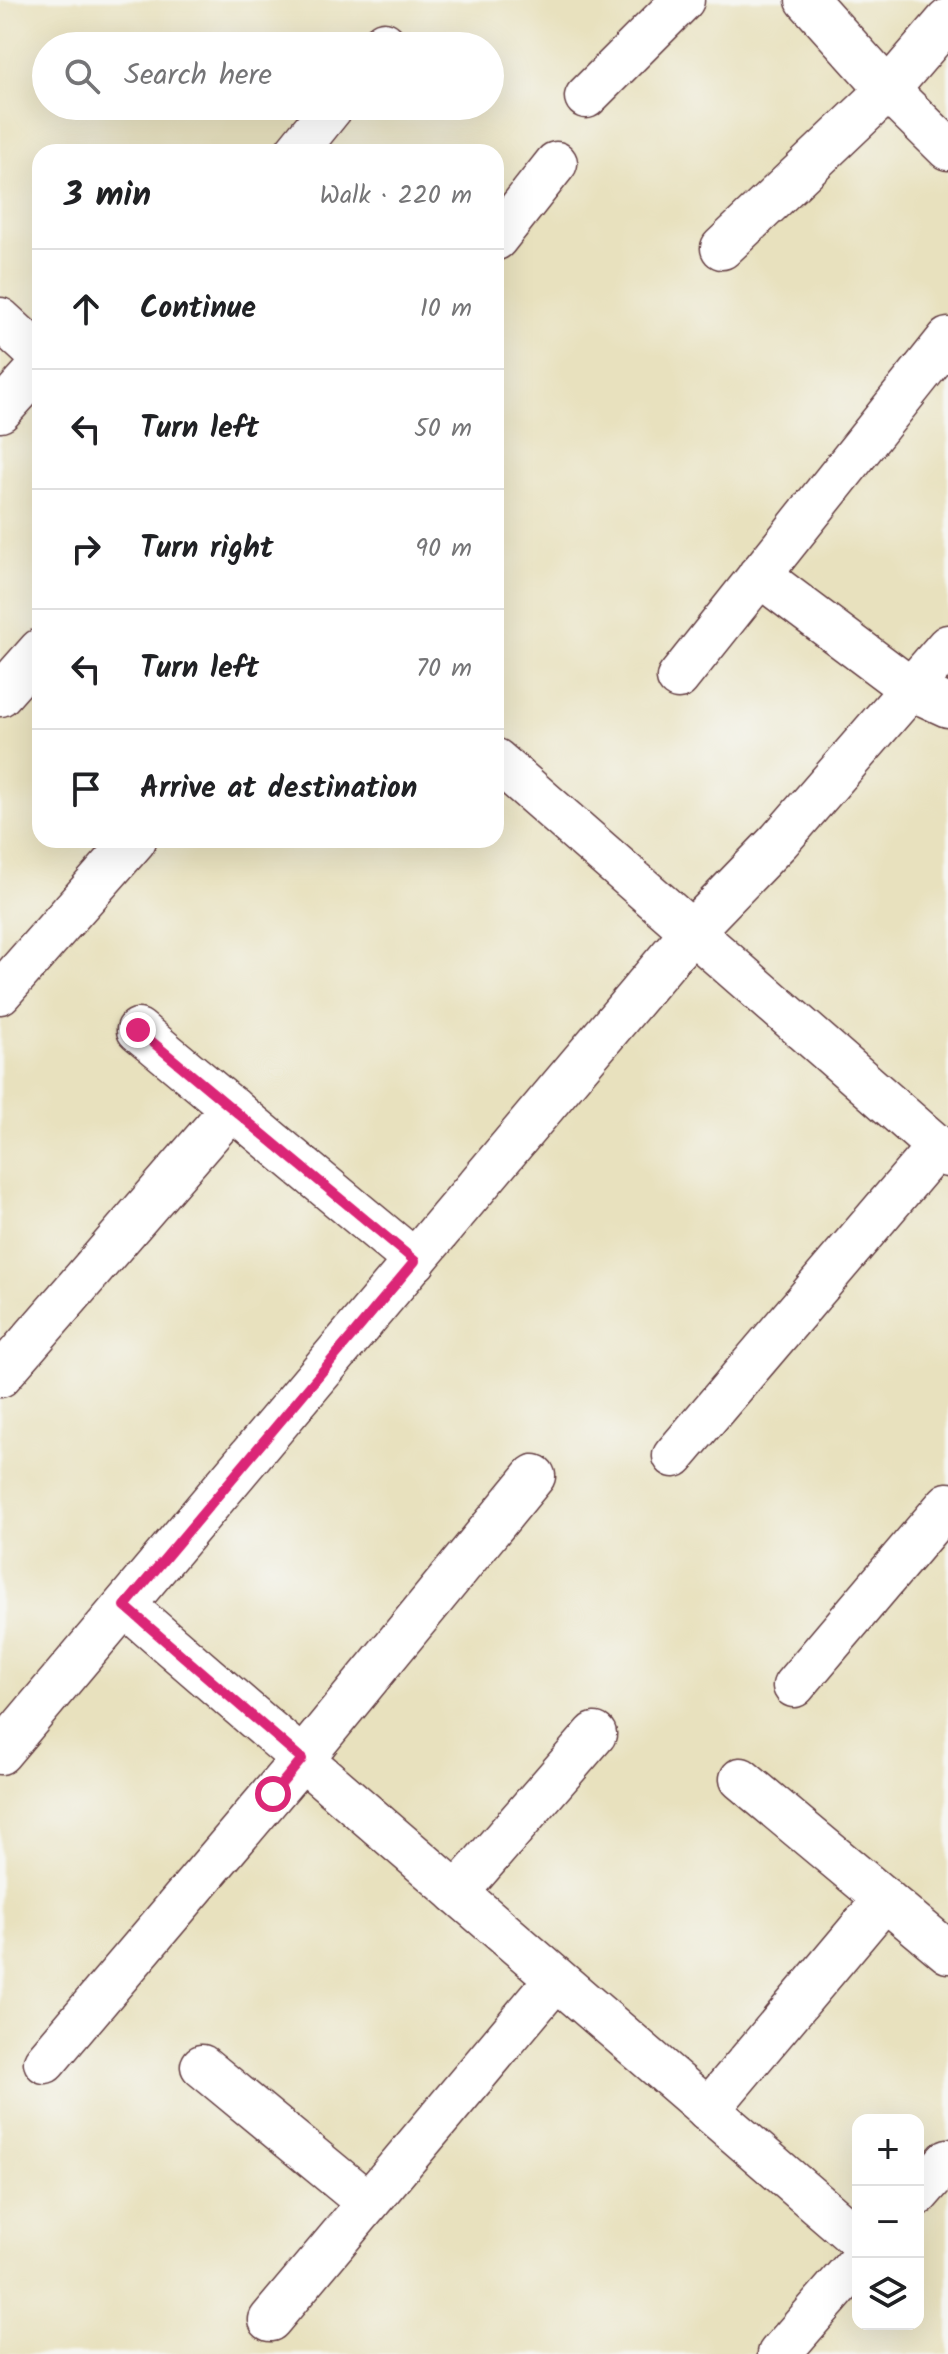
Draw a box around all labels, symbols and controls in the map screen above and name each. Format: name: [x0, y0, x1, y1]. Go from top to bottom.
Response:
search box: [32, 32, 504, 120]
text: Search here: [124, 52, 272, 100]
icon: search: [60, 54, 104, 98]
text: 3 min: [64, 169, 151, 223]
text: Walk · 220 m: [320, 175, 472, 217]
text: Continue: [140, 285, 256, 333]
icon: ahead: [64, 287, 108, 331]
text: 10 m: [420, 288, 472, 330]
text: Turn left: [140, 405, 259, 453]
icon: left: [64, 407, 108, 451]
text: 50 m: [414, 408, 472, 450]
text: Turn right: [140, 525, 273, 573]
icon: right: [64, 527, 108, 571]
text: 90 m: [415, 528, 472, 570]
text: Turn left: [140, 645, 259, 693]
icon: left: [64, 647, 108, 691]
text: 70 m: [416, 648, 472, 690]
text: Arrive at destination: [140, 765, 417, 813]
icon: arrive: [64, 767, 108, 811]
route end: [120, 1012, 156, 1048]
route start: [255, 1776, 291, 1812]
map controls: [852, 2114, 924, 2330]
button: +: [852, 2114, 924, 2186]
button: −: [852, 2186, 924, 2258]
button: layers: [852, 2258, 924, 2330]

